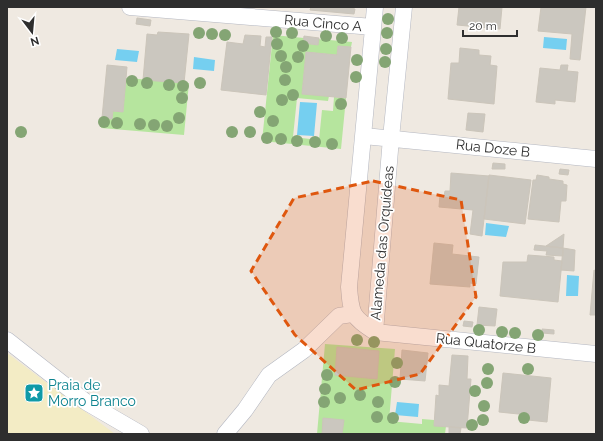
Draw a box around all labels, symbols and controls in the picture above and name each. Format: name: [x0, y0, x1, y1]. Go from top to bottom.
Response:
north arrow: [12, 12, 52, 52]
street label: Rua Cinco A: [283, 12, 363, 34]
scale bar: [463, 12, 517, 38]
text: 20 m: [469, 19, 497, 33]
text: N: [29, 34, 40, 49]
street label: Rua Doze B: [455, 136, 531, 160]
street label: Alameda das Orquídeas: [367, 165, 397, 321]
street label: Rua Quatorze B: [435, 330, 537, 356]
place label: Praia de Morro Branco: [48, 377, 136, 409]
place icon: Praia de Morro Branco: [23, 382, 45, 404]

